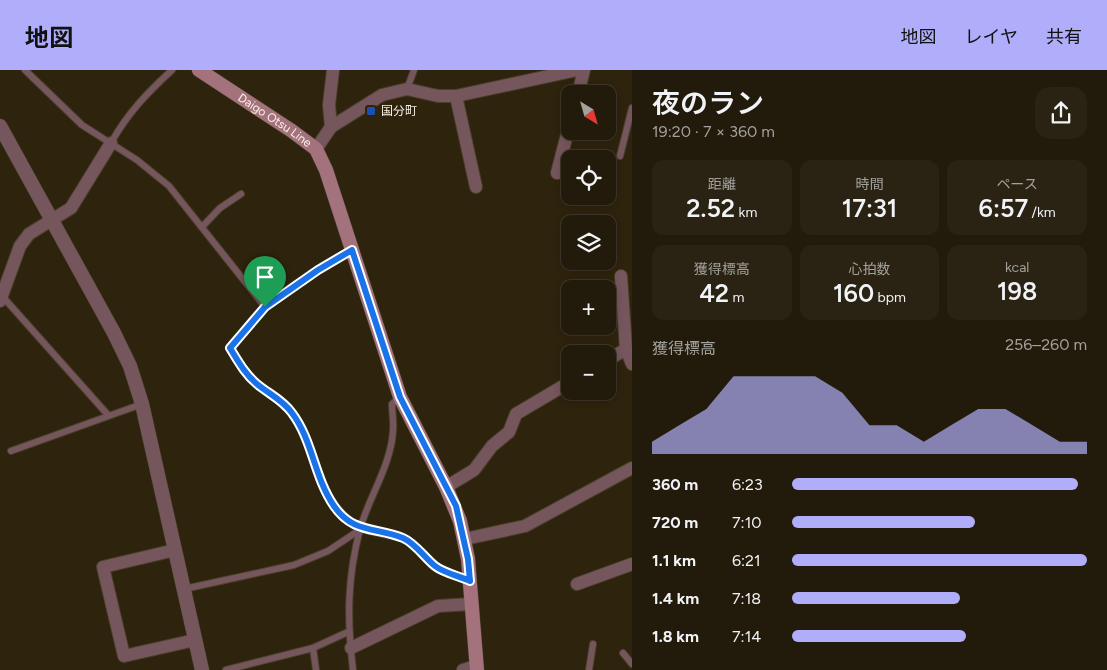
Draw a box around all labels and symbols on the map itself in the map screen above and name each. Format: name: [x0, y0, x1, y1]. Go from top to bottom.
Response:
north arrow: [561, 85, 616, 140]
street label: Daigo Otsu Line: [235, 91, 315, 150]
place label: 国分町: [381, 104, 417, 118]
marker: 国分町: [365, 105, 377, 117]
pin: [244, 256, 286, 307]

